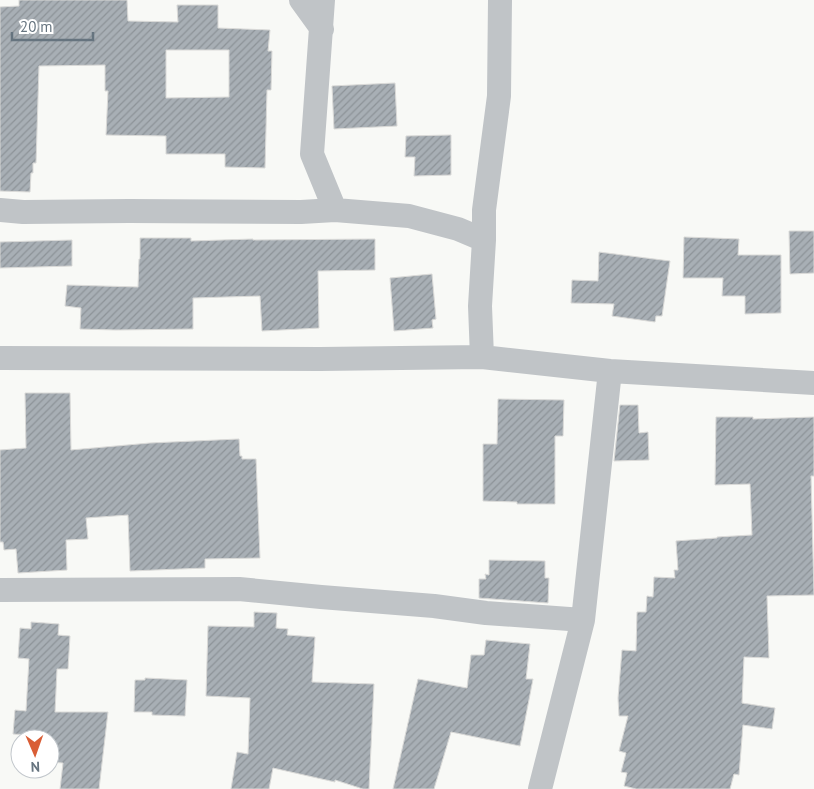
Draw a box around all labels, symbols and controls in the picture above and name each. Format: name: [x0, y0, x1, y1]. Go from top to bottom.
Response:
scale bar: [12, 10, 94, 42]
text: 20 m: [20, 17, 53, 36]
north arrow: [10, 729, 60, 779]
text: N: [31, 758, 40, 776]

